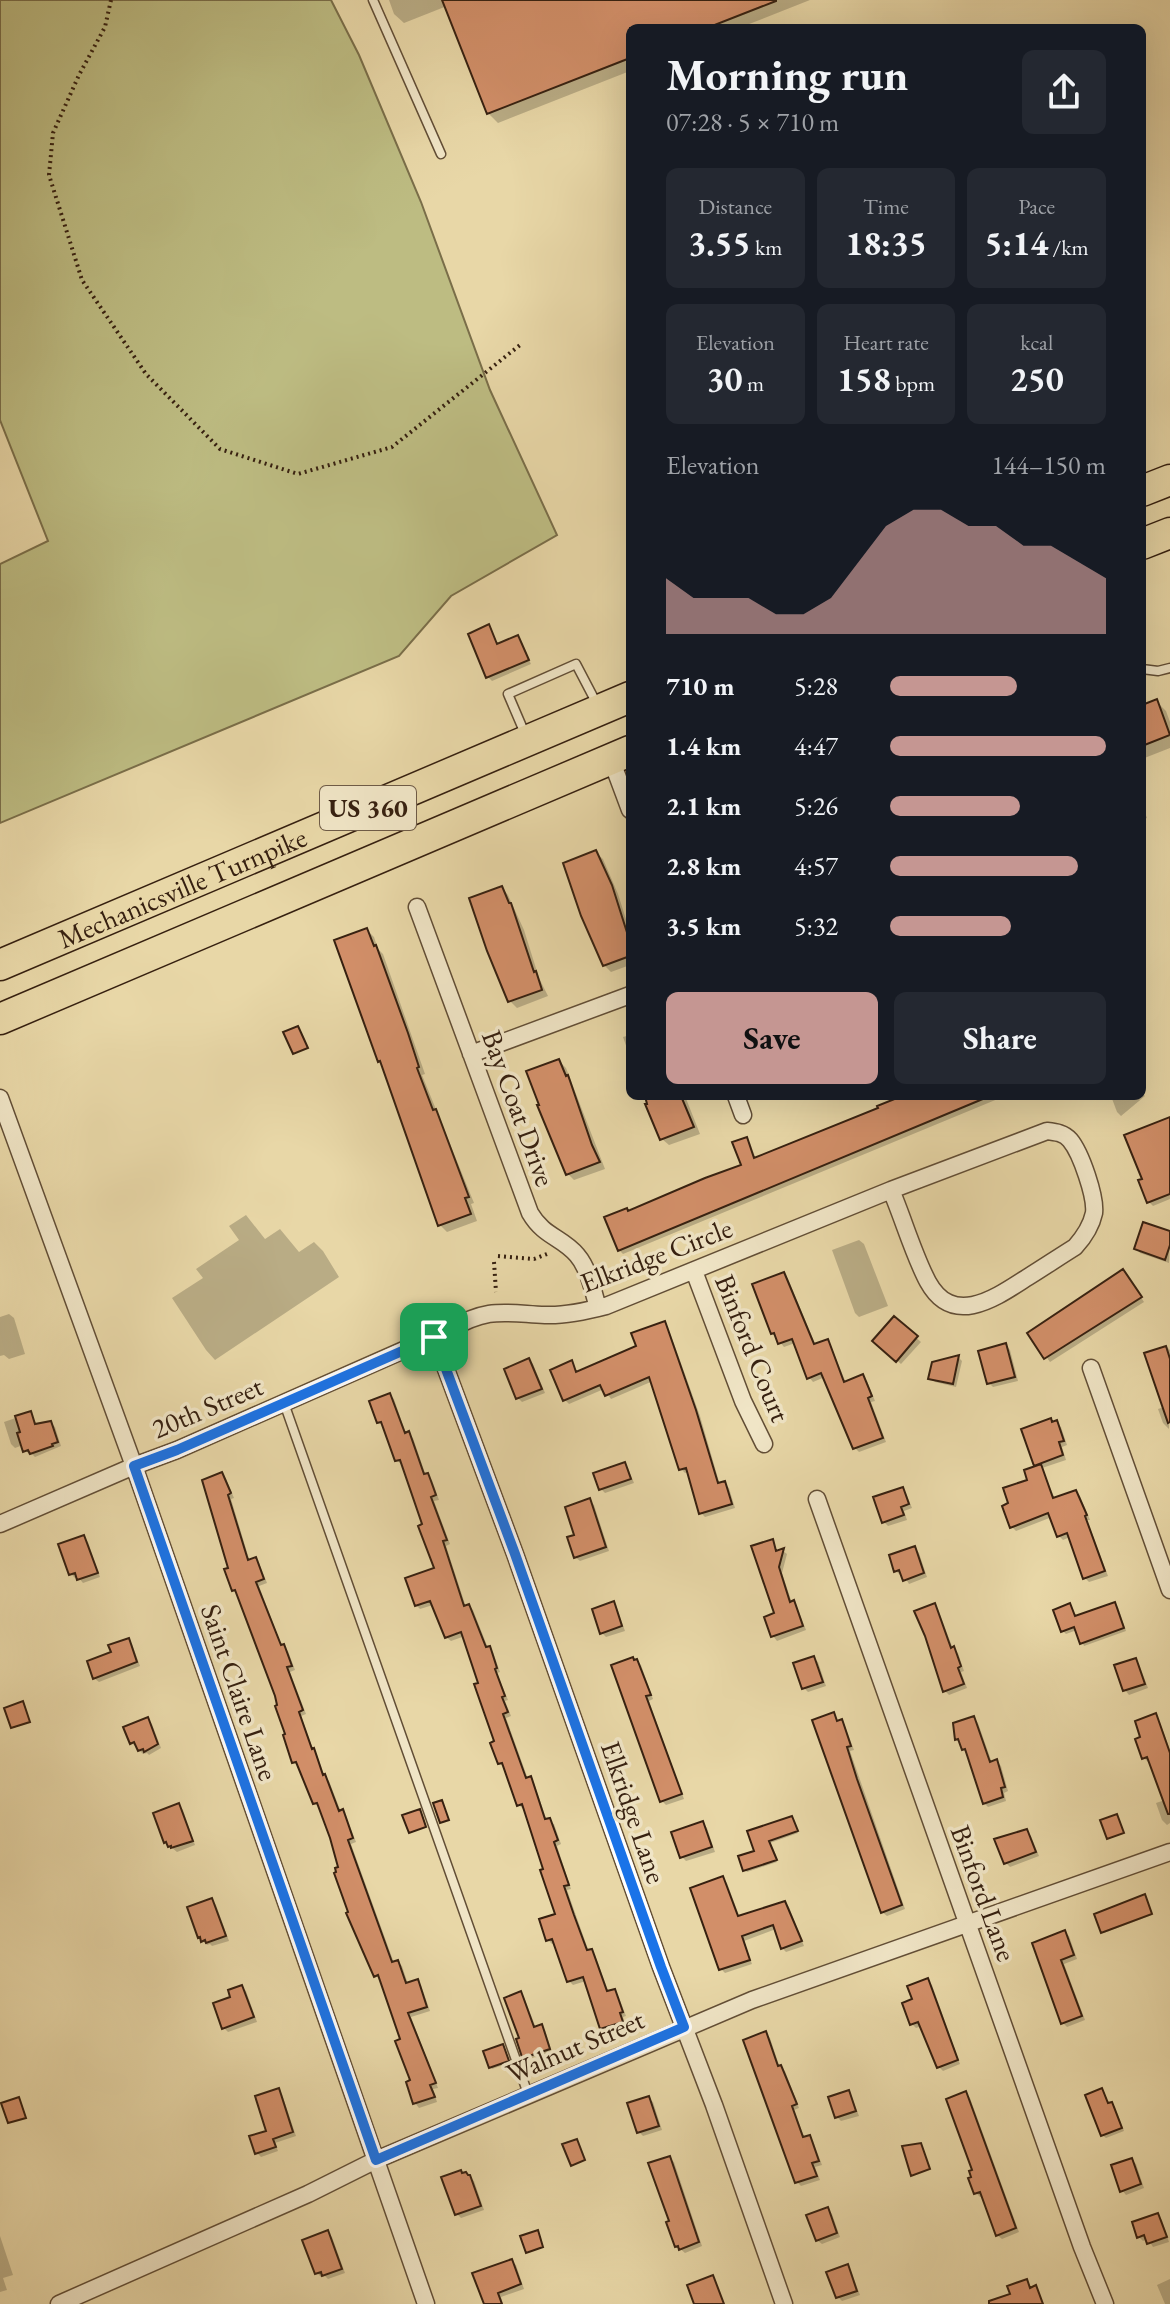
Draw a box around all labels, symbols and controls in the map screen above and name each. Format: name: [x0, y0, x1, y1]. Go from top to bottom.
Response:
text: Morning run: [666, 46, 908, 103]
button: share: [1022, 50, 1106, 134]
text: 07:28 · 5 × 710 m: [666, 105, 839, 139]
text: Distance: [699, 192, 772, 221]
text: Time: [863, 192, 909, 221]
text: Pace: [1018, 192, 1055, 221]
text: 3.55: [688, 221, 751, 265]
text: 18:35: [845, 221, 927, 265]
text: 5:14: [985, 221, 1048, 265]
text: km: [751, 233, 782, 262]
text: /km: [1048, 233, 1089, 262]
text: Elevation: [696, 328, 775, 357]
text: Heart rate: [843, 328, 929, 357]
text: kcal: [1020, 328, 1053, 357]
text: 30: [707, 357, 743, 401]
text: 158: [837, 357, 891, 401]
text: 250: [1010, 357, 1064, 401]
text: m: [743, 369, 764, 398]
text: bpm: [891, 369, 935, 398]
text: Elevation: [666, 448, 760, 482]
text: 144–150 m: [991, 448, 1106, 482]
text: 710 m: [666, 669, 734, 703]
text: 5:28: [794, 669, 838, 703]
text: 1.4 km: [666, 729, 741, 763]
text: 4:47: [794, 729, 838, 763]
road number: US 360: [320, 786, 416, 830]
text: 2.1 km: [666, 789, 741, 823]
text: 5:26: [794, 789, 838, 823]
street label: Mechanicsville Turnpike: [52, 819, 312, 956]
text: 2.8 km: [666, 849, 741, 883]
text: 4:57: [794, 849, 838, 883]
text: 3.5 km: [666, 909, 741, 943]
text: 5:32: [794, 909, 838, 943]
button: Save: [666, 992, 878, 1084]
button: Share: [894, 992, 1106, 1084]
street label: Bay Coat Drive: [474, 1025, 564, 1191]
street label: Elkridge Circle: [575, 1210, 737, 1300]
street label: Binford Court: [707, 1269, 799, 1427]
pin: [400, 1303, 468, 1371]
icon: arrive: [412, 1315, 456, 1359]
street label: 20th Street: [146, 1367, 268, 1446]
street label: Saint Claire Lane: [193, 1599, 287, 1785]
street label: Elkridge Lane: [593, 1736, 675, 1888]
street label: Binford Lane: [943, 1820, 1025, 1966]
street label: Walnut Street: [501, 2001, 650, 2091]

